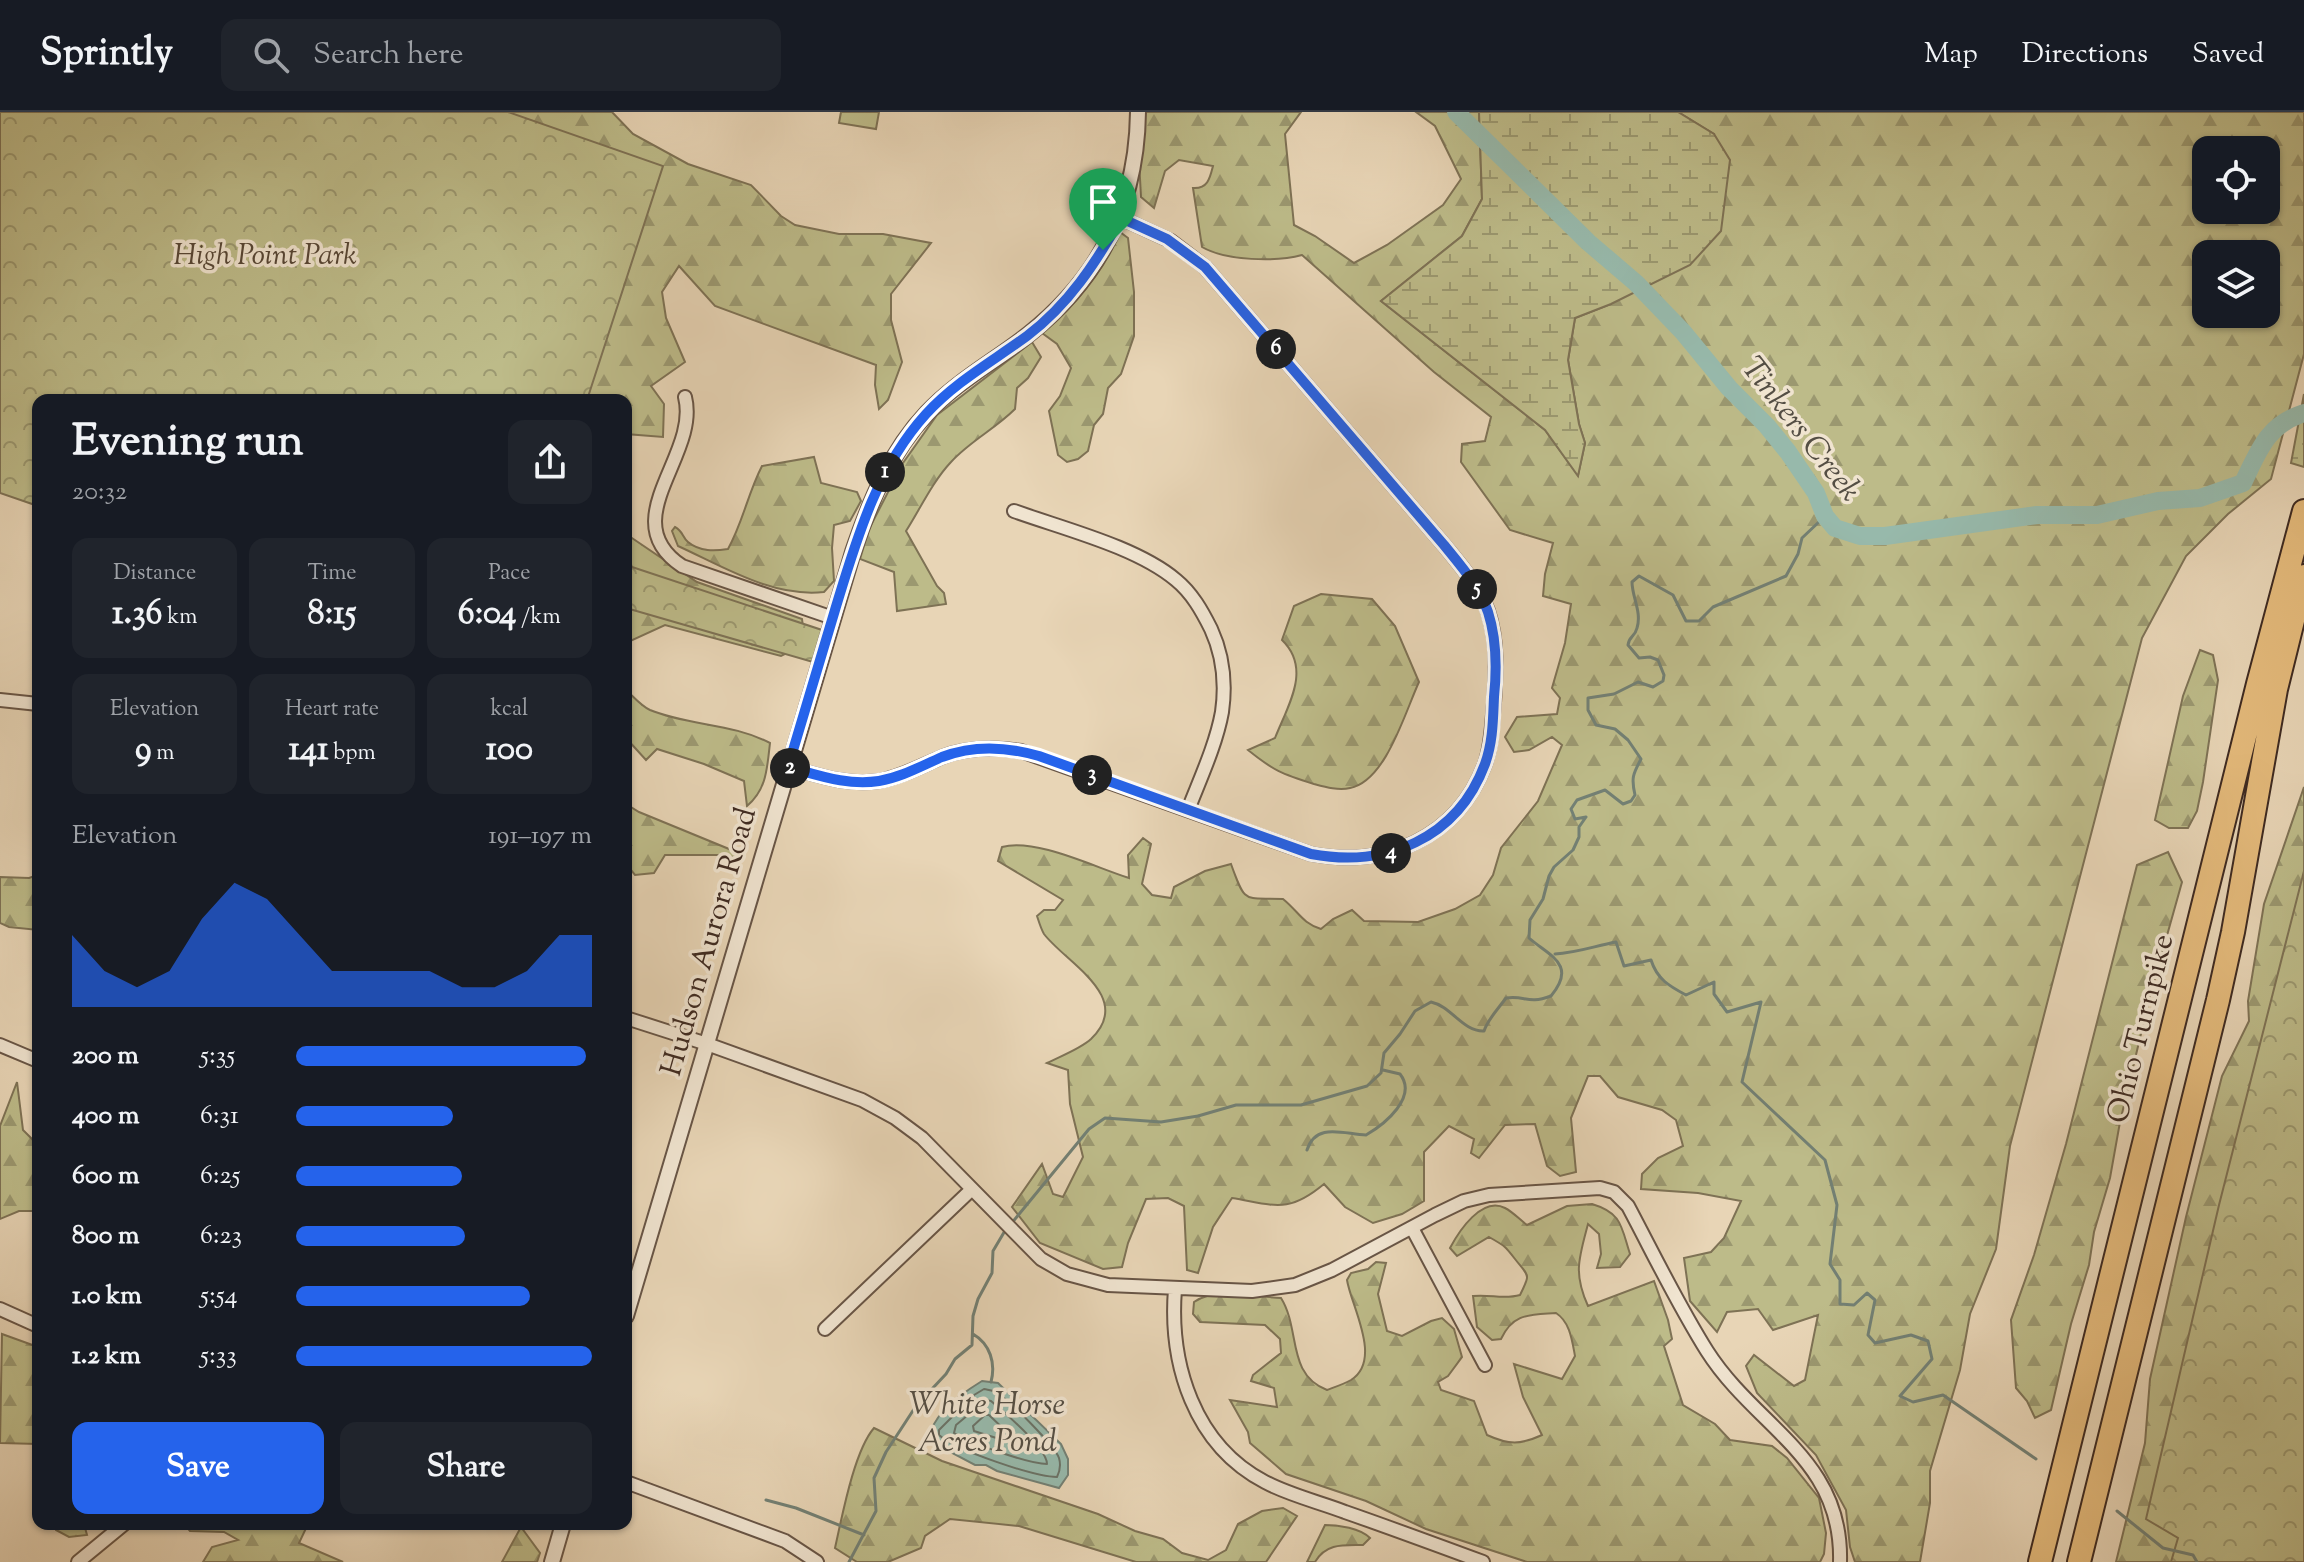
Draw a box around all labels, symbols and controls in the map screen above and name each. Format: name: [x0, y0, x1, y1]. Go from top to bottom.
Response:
search box: [221, 19, 781, 91]
text: Sprintly: [40, 28, 173, 82]
icon: search: [249, 33, 293, 77]
text: Search here: [313, 34, 463, 77]
text: Map: [1924, 35, 1978, 75]
text: Directions: [2022, 35, 2148, 75]
text: Saved: [2192, 35, 2264, 75]
map controls: [2192, 136, 2280, 328]
button: locate: [2192, 136, 2280, 224]
pin: [1069, 168, 1137, 250]
icon: arrive: [1081, 180, 1125, 224]
park label: High Point Park: [173, 235, 357, 278]
button: layers: [2192, 240, 2280, 328]
pin: 6: [1256, 329, 1296, 369]
text: 6: [1271, 333, 1281, 365]
water label: Tinkers Creek: [1729, 348, 1871, 512]
text: Evening run: [72, 412, 304, 475]
button: share: [508, 420, 592, 504]
pin: 1: [865, 452, 905, 492]
text: 1: [881, 456, 889, 488]
text: 20:32: [72, 474, 127, 511]
text: Distance: [113, 558, 196, 590]
text: Time: [308, 558, 356, 590]
text: Pace: [488, 558, 530, 590]
pin: 5: [1457, 569, 1497, 609]
text: 5: [1473, 573, 1481, 605]
text: 1.36: [112, 590, 162, 639]
text: 8:15: [307, 590, 357, 639]
text: 6:04: [458, 590, 516, 639]
text: km: [162, 602, 197, 634]
text: /km: [516, 602, 561, 634]
text: Elevation: [110, 694, 199, 726]
text: Heart rate: [285, 694, 379, 726]
text: kcal: [490, 694, 528, 726]
text: 9: [135, 726, 151, 775]
text: 141: [288, 726, 329, 775]
text: 100: [486, 726, 533, 775]
text: m: [151, 738, 174, 770]
text: bpm: [329, 738, 376, 770]
pin: 2: [770, 748, 810, 788]
text: 2: [785, 752, 795, 784]
pin: 3: [1072, 755, 1112, 795]
text: 3: [1088, 759, 1096, 791]
street label: Hudson Aurora Road: [651, 803, 769, 1081]
text: Elevation: [72, 818, 177, 855]
text: 191–197 m: [488, 818, 592, 855]
pin: 4: [1371, 833, 1411, 873]
text: 4: [1385, 837, 1397, 869]
street label: Ohio Turnpike: [2098, 930, 2186, 1128]
text: 200 m: [72, 1038, 139, 1075]
text: 5:35: [200, 1038, 235, 1075]
text: 400 m: [72, 1098, 139, 1135]
text: 6:31: [200, 1098, 239, 1135]
text: 600 m: [72, 1158, 139, 1195]
text: 6:25: [200, 1158, 240, 1195]
text: 800 m: [72, 1218, 140, 1255]
text: 6:23: [200, 1218, 242, 1255]
text: 1.0 km: [72, 1278, 142, 1315]
text: 5:54: [200, 1278, 238, 1315]
text: 1.2 km: [72, 1338, 141, 1375]
text: 5:33: [200, 1338, 237, 1375]
water label: White Horse Acres Pond: [909, 1383, 1065, 1466]
button: Save: [72, 1422, 324, 1514]
button: Share: [340, 1422, 592, 1514]

